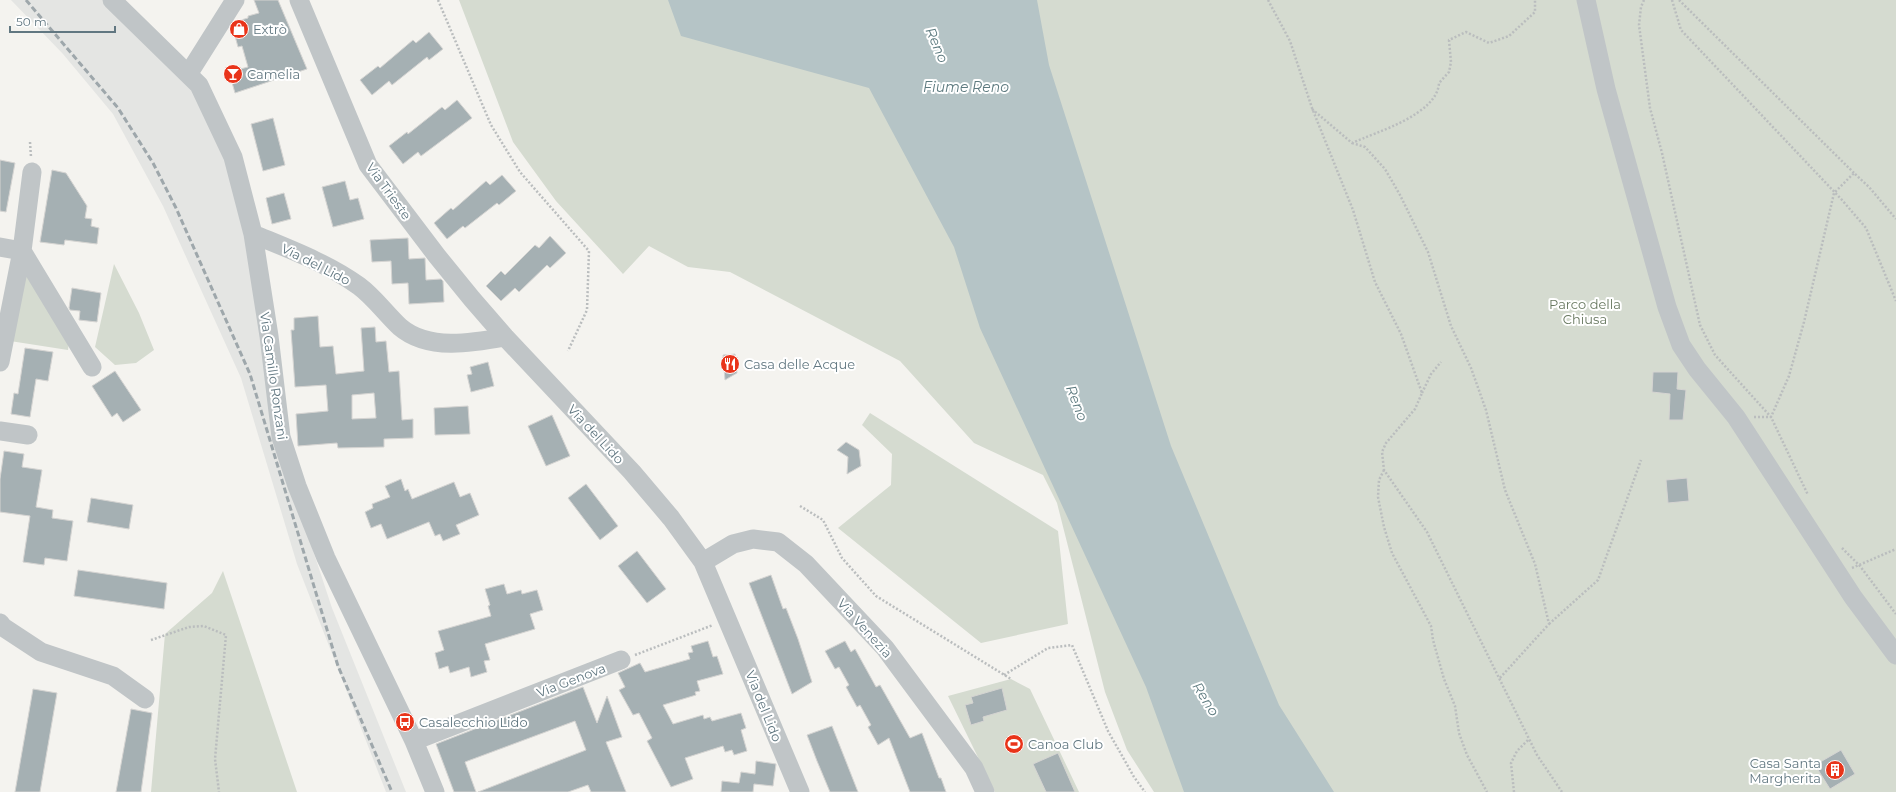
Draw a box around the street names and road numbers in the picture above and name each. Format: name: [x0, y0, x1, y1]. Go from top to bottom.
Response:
street label: Via Trieste: [363, 159, 415, 223]
street label: Via del Lido: [279, 240, 353, 288]
street label: Via Camillo Ronzani: [257, 311, 291, 441]
street label: Via del Lido: [565, 401, 627, 467]
street label: Via Venezia: [834, 595, 896, 661]
street label: Via Genova: [534, 660, 608, 700]
street label: Via del Lido: [743, 668, 785, 744]

